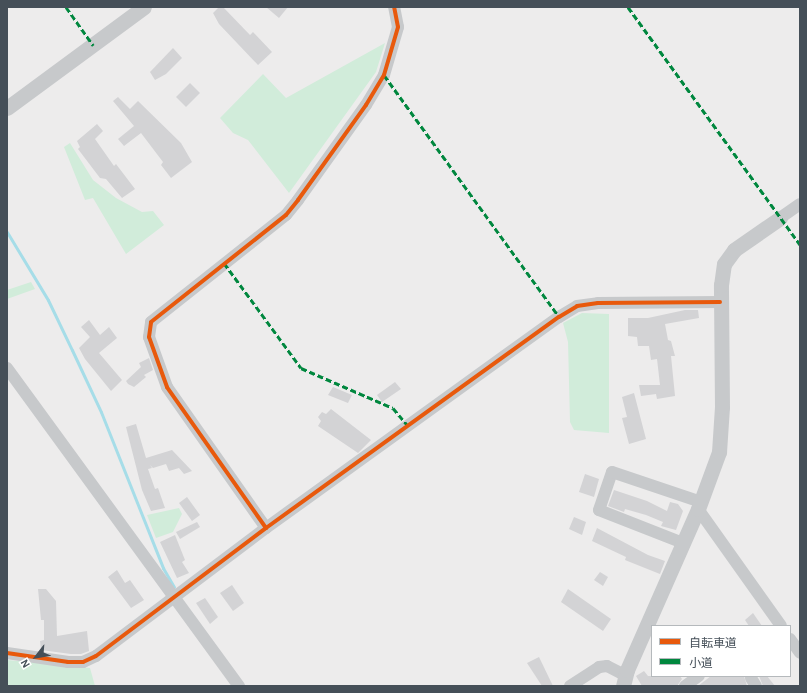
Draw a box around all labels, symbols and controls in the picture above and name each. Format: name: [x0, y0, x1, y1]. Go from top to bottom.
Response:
legend: [651, 625, 791, 677]
north arrow: [16, 637, 56, 677]
text: 自転車道: [689, 637, 737, 649]
text: N: [19, 657, 32, 670]
text: 小道: [689, 657, 713, 669]

